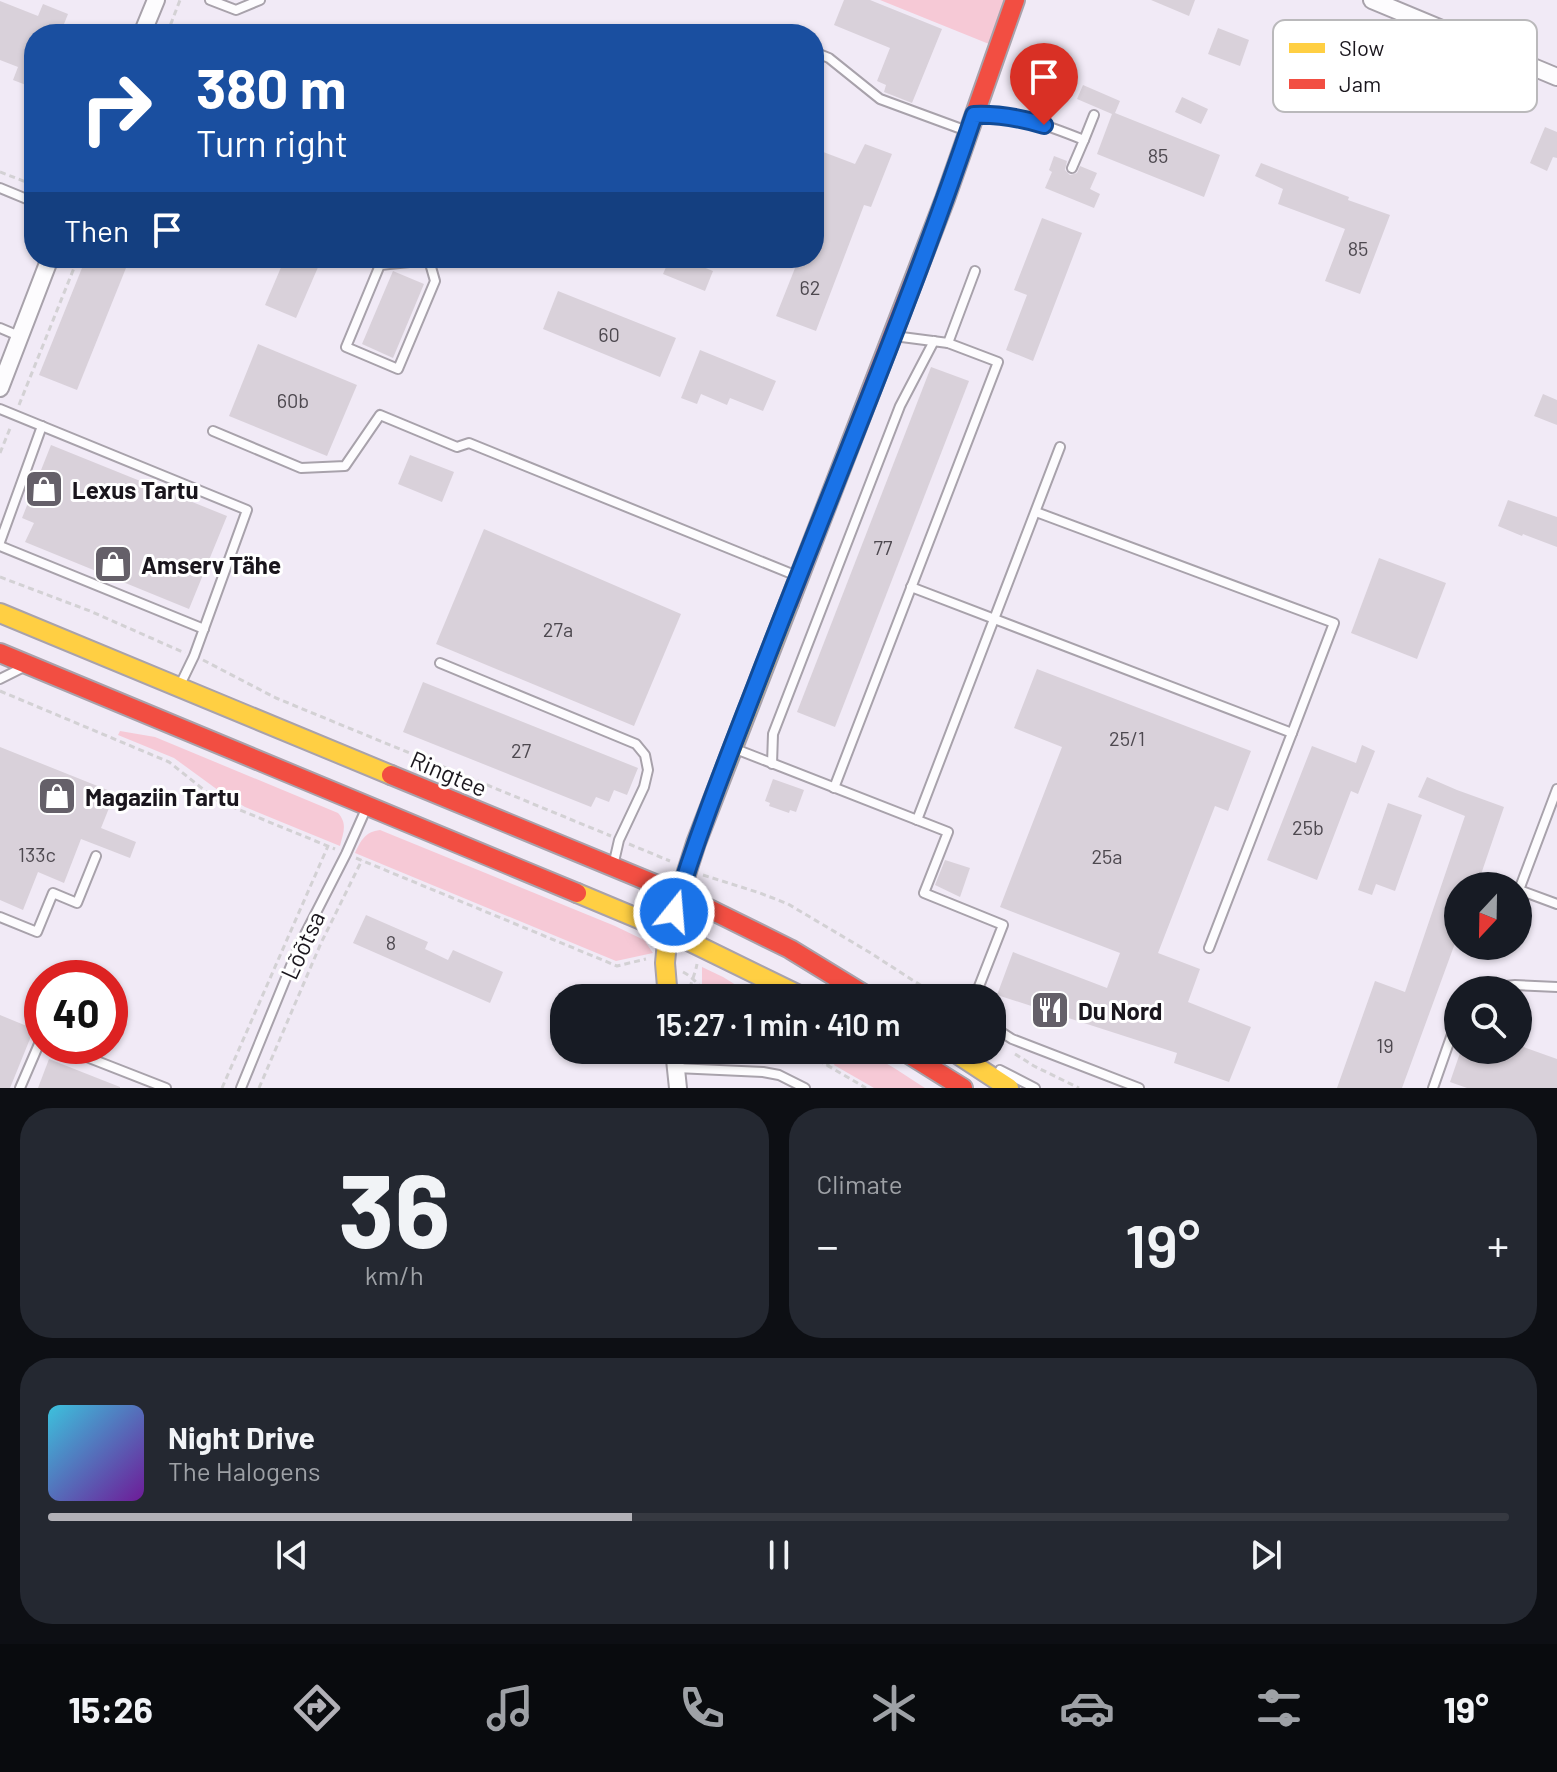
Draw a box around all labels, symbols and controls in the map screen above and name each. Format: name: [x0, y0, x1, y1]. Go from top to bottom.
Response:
legend: [1273, 20, 1537, 112]
text: Slow: [1339, 34, 1384, 60]
pin: [1010, 43, 1078, 125]
text: 380 m: [196, 53, 346, 120]
icon: arrive: [1022, 55, 1066, 99]
icon: right: [64, 56, 168, 160]
text: Jam: [1339, 70, 1381, 96]
text: Turn right: [196, 121, 348, 164]
house number: 85: [1148, 143, 1168, 167]
icon: arrive: [145, 208, 189, 252]
text: Then: [64, 212, 129, 248]
house number: 85: [1348, 236, 1368, 260]
house number: 62: [799, 275, 821, 299]
house number: 60: [598, 322, 620, 346]
house number: 60b: [277, 388, 309, 412]
shop icon: Lexus Tartu: [23, 468, 65, 510]
place label: Lexus Tartu: [72, 475, 198, 504]
house number: 77: [874, 535, 893, 559]
shop icon: Amserv Tähe: [92, 543, 134, 585]
place label: Amserv Tähe: [141, 550, 281, 579]
house number: 27a: [543, 617, 573, 641]
house number: 25/1: [1109, 726, 1145, 750]
house number: 27: [511, 738, 532, 762]
street label: Ringtee: [406, 744, 492, 802]
shop icon: Magaziin Tartu: [36, 775, 78, 817]
place label: Magaziin Tartu: [85, 782, 239, 811]
house number: 25b: [1292, 815, 1324, 839]
house number: 133c: [18, 842, 56, 866]
house number: 25a: [1091, 844, 1123, 868]
position arrow: [632, 870, 716, 954]
north arrow: [1444, 872, 1532, 960]
map controls: [1444, 872, 1532, 1064]
street label: Lõõtsa: [274, 906, 330, 984]
house number: 8: [386, 930, 396, 954]
speed limit sign: 40: [24, 960, 128, 1064]
button: search: [1444, 976, 1532, 1064]
restaurant icon: Du Nord: [1029, 989, 1071, 1031]
place label: Du Nord: [1078, 996, 1162, 1025]
text: 15:27 · 1 min · 410 m: [656, 1006, 900, 1042]
house number: 19: [1376, 1033, 1394, 1057]
text: 36: [338, 1144, 450, 1269]
text: Climate: [817, 1168, 903, 1199]
text: 19°: [1125, 1208, 1200, 1280]
text: −: [817, 1218, 839, 1271]
text: +: [1487, 1218, 1509, 1271]
text: km/h: [365, 1259, 424, 1290]
text: Night Drive: [168, 1419, 315, 1455]
text: The Halogens: [168, 1455, 320, 1486]
icon: previous: [270, 1533, 314, 1577]
icon: pause: [757, 1533, 801, 1577]
icon: next: [1244, 1533, 1288, 1577]
icon: directions: [289, 1680, 345, 1736]
icon: music: [482, 1680, 538, 1736]
icon: phone: [674, 1680, 730, 1736]
icon: climate: [866, 1680, 922, 1736]
icon: car: [1059, 1680, 1115, 1736]
icon: filters: [1251, 1680, 1307, 1736]
text: 15:26: [68, 1687, 153, 1730]
text: 19°: [1443, 1687, 1489, 1730]

